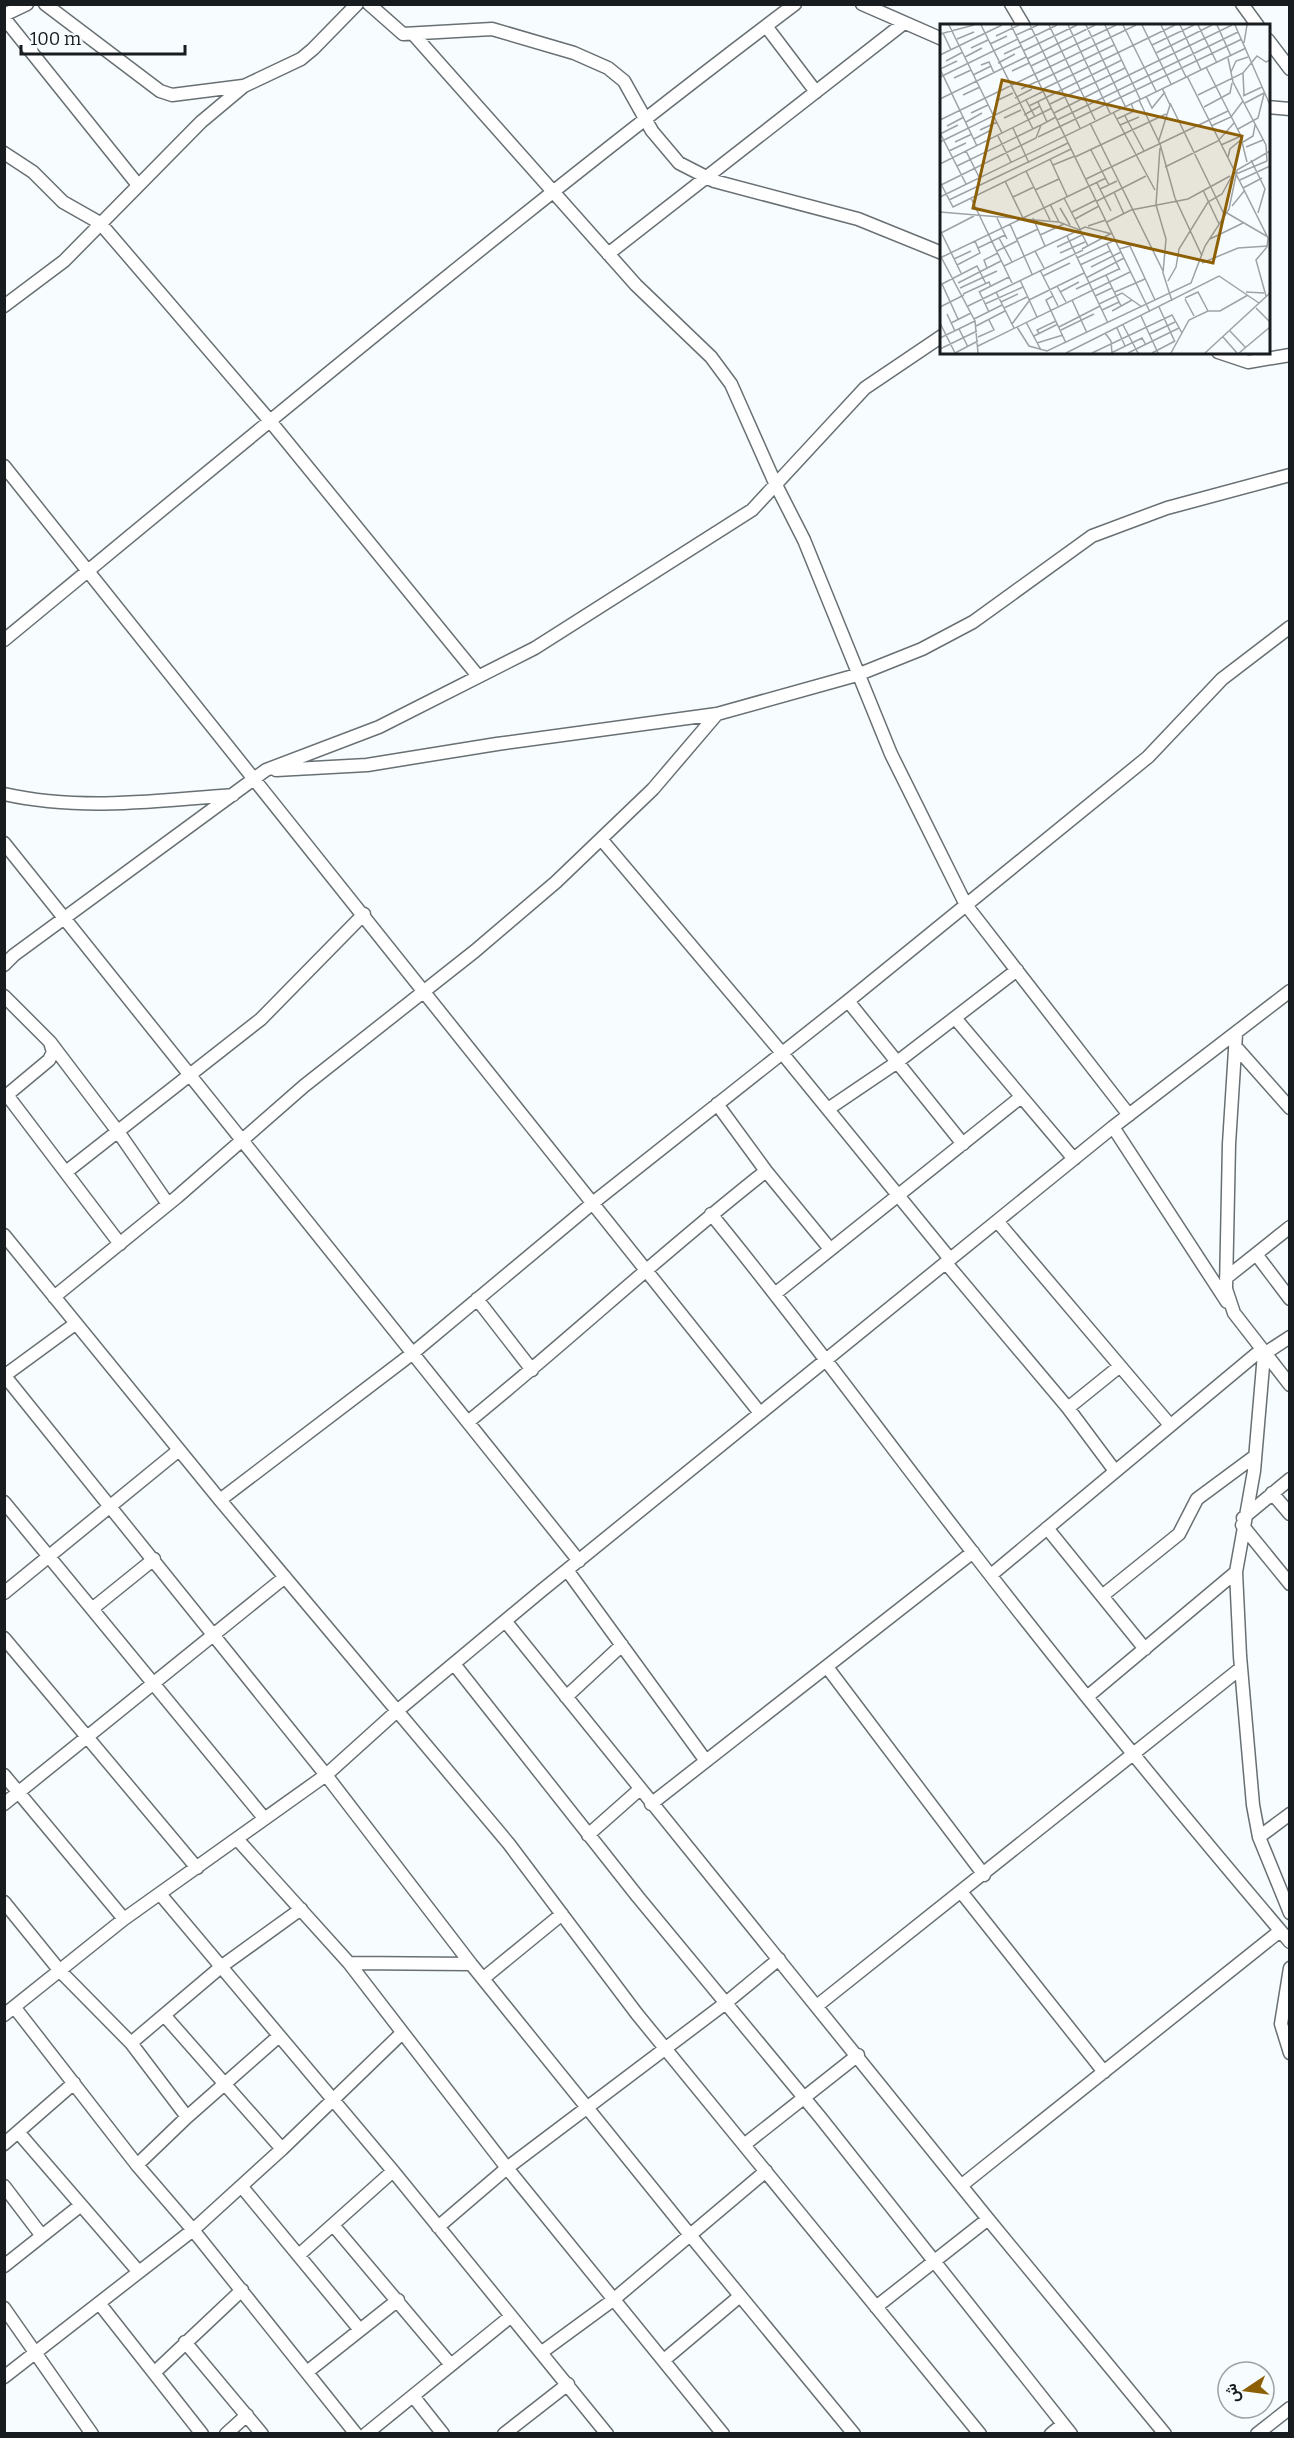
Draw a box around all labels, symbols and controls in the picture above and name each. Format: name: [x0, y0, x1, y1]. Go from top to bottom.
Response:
scale bar: [21, 18, 184, 56]
inset map: [940, 24, 1270, 354]
text: 100 m: [30, 28, 81, 50]
north arrow: [1216, 2360, 1276, 2420]
text: ش: [1220, 2382, 1243, 2405]

